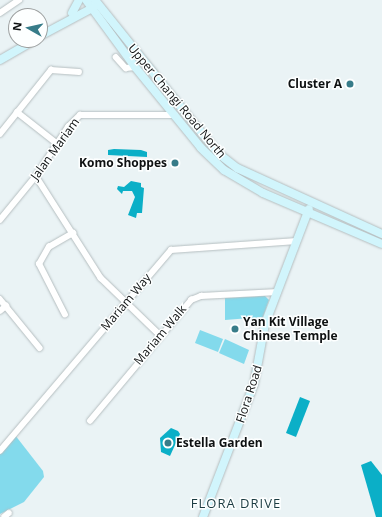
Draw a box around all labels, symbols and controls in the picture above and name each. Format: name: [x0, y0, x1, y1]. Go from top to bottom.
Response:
north arrow: [8, 8, 48, 48]
text: N: [9, 21, 25, 32]
street label: Upper Changi Road North: [125, 41, 229, 161]
place label: Cluster A: [288, 77, 342, 91]
marker: Cluster A: [345, 79, 355, 89]
street label: Jalan Mariam: [28, 115, 82, 183]
place label: Komo Shoppes: [79, 156, 167, 170]
marker: Komo Shoppes: [170, 158, 180, 168]
street label: Mariam Way: [98, 271, 154, 333]
street label: Mariam Walk: [131, 302, 189, 368]
place label: Yan Kit Village Chinese Temple: [243, 315, 338, 343]
marker: Yan Kit Village Chinese Temple: [230, 324, 240, 334]
street label: Flora Road: [233, 363, 265, 425]
place label: Estella Garden: [176, 436, 263, 450]
marker: Estella Garden: [163, 438, 173, 448]
district label: FLORA DRIVE: [191, 495, 281, 511]

